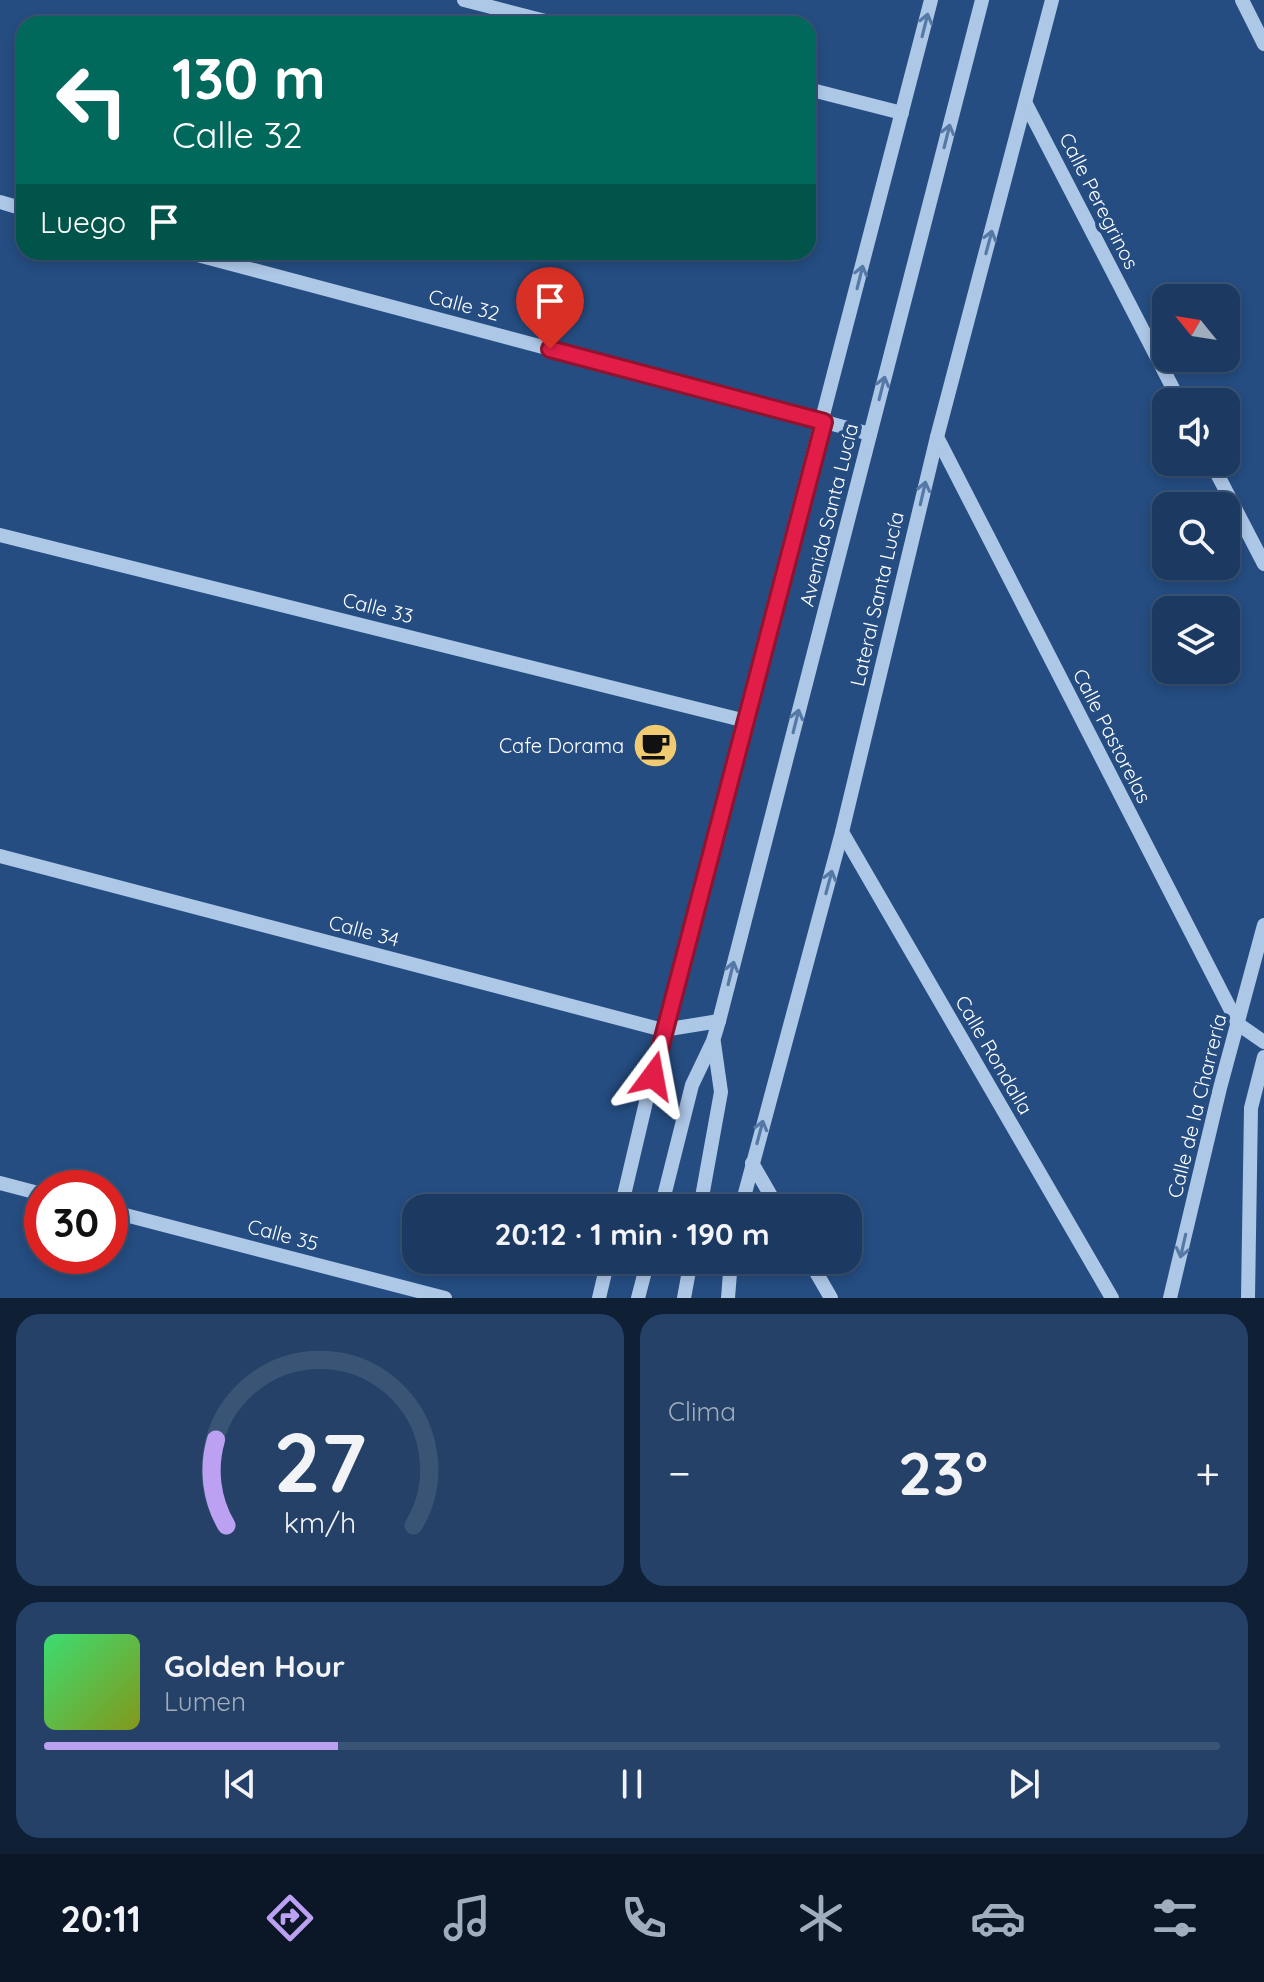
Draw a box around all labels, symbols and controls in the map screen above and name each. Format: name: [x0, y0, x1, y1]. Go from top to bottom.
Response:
one-way arrow: [918, 13, 933, 38]
text: 130 m: [172, 43, 326, 113]
icon: left: [40, 48, 144, 152]
text: Calle 32: [172, 112, 303, 157]
one-way arrow: [940, 124, 955, 150]
street label: Calle Peregrinos: [1054, 128, 1145, 273]
icon: arrive: [142, 200, 186, 244]
text: Luego: [40, 203, 126, 241]
one-way arrow: [982, 229, 997, 255]
one-way arrow: [854, 265, 869, 290]
pin: [516, 267, 584, 349]
icon: arrive: [528, 279, 572, 323]
street label: Calle 32: [426, 283, 502, 326]
north arrow: [1152, 284, 1240, 372]
map controls: [1152, 284, 1240, 684]
one-way arrow: [876, 376, 891, 402]
button: sound: [1152, 388, 1240, 476]
street label: Avenida Santa Lucía: [794, 421, 863, 609]
one-way arrow: [917, 481, 932, 506]
button: search: [1152, 492, 1240, 580]
street label: Lateral Santa Lucía: [844, 509, 909, 689]
street label: Calle 33: [340, 587, 416, 628]
button: layers: [1152, 596, 1240, 684]
street label: Calle Pastorelas: [1068, 664, 1157, 807]
one-way arrow: [790, 709, 805, 735]
cafe icon: Cafe Dorama: [631, 722, 679, 770]
place label: Cafe Dorama: [499, 733, 624, 758]
one-way arrow: [822, 869, 837, 895]
street label: Calle 34: [326, 909, 402, 952]
one-way arrow: [725, 961, 740, 986]
street label: Calle Rondalla: [950, 991, 1039, 1119]
street label: Calle de la Charrería: [1162, 1011, 1231, 1201]
position arrow: [611, 1034, 695, 1118]
one-way arrow: [753, 1120, 768, 1146]
speed limit sign: 30: [24, 1170, 128, 1274]
street label: Calle 35: [245, 1213, 321, 1256]
text: 20:12 · 1 min · 190 m: [494, 1215, 770, 1253]
one-way arrow: [1175, 1232, 1190, 1258]
text: Clima: [668, 1395, 736, 1428]
text: 27: [273, 1409, 367, 1513]
text: 23°: [898, 1435, 988, 1510]
text: −: [668, 1445, 691, 1500]
text: +: [1195, 1445, 1220, 1500]
text: km/h: [284, 1504, 356, 1540]
text: Golden Hour: [164, 1647, 345, 1685]
text: Lumen: [164, 1685, 246, 1718]
icon: previous: [218, 1762, 262, 1806]
icon: pause: [610, 1762, 654, 1806]
icon: next: [1002, 1762, 1046, 1806]
icon: directions: [262, 1890, 318, 1946]
icon: music: [439, 1890, 495, 1946]
icon: phone: [616, 1890, 672, 1946]
icon: climate: [793, 1890, 849, 1946]
icon: car: [970, 1890, 1026, 1946]
icon: filters: [1147, 1890, 1203, 1946]
text: 20:11: [61, 1896, 141, 1941]

